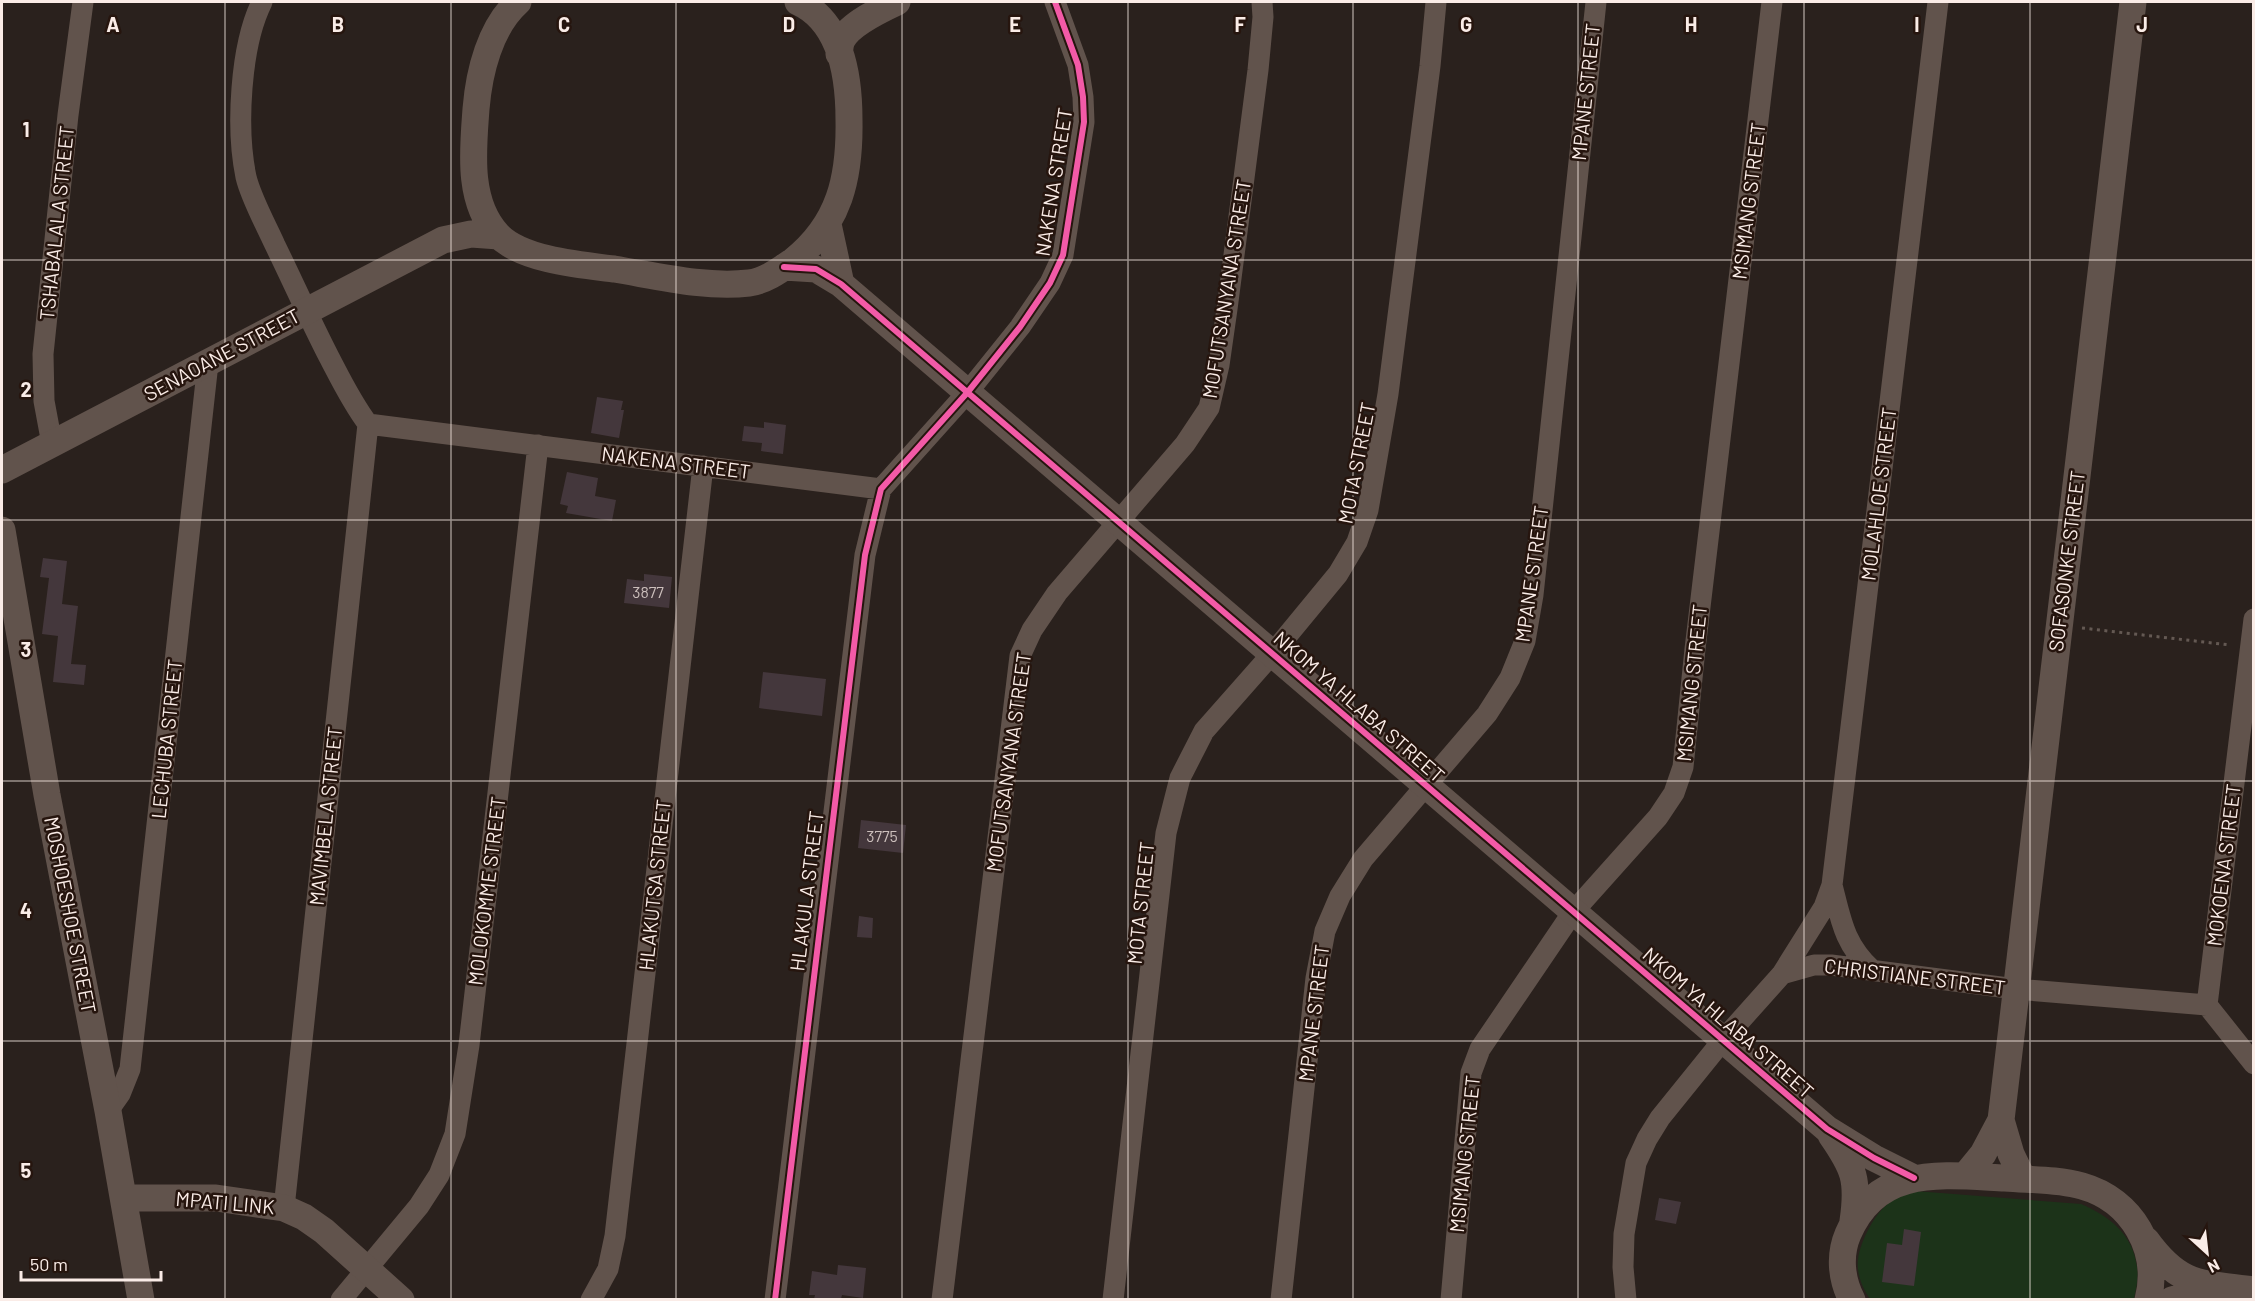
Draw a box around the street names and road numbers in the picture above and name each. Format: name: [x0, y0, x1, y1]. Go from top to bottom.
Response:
street label: MPANE STREET: [1566, 22, 1604, 162]
street label: NAKENA STREET: [1029, 106, 1077, 258]
street label: MSIMANG STREET: [1726, 121, 1770, 281]
street label: TSHABALALA STREET: [34, 124, 78, 321]
street label: MOFUTSANYANA STREET: [1197, 177, 1255, 400]
street label: SENAOANE STREET: [139, 303, 304, 405]
street label: MOTA STREET: [1332, 400, 1380, 526]
street label: MOLAHLOE STREET: [1855, 406, 1901, 582]
street label: NAKENA STREET: [600, 441, 752, 483]
street label: SOFASONKE STREET: [2043, 469, 2089, 653]
street label: MPANE STREET: [1510, 504, 1552, 644]
street label: MSIMANG STREET: [1671, 603, 1711, 763]
street label: NKOM YA HLABA STREET: [1269, 626, 1450, 787]
street label: MOFUTSANYANA STREET: [981, 650, 1035, 873]
street label: LECHUBA STREET: [146, 658, 186, 820]
street label: MAVIMBELA STREET: [304, 725, 346, 907]
street label: MOKOENA STREET: [2201, 782, 2245, 947]
street label: MOLOKOMME STREET: [463, 795, 509, 987]
street label: HLAKUTSA STREET: [633, 798, 675, 972]
street label: HLAKULA STREET: [784, 809, 828, 972]
street label: MOSHOESHOE STREET: [40, 814, 102, 1015]
street label: MOTA STREET: [1122, 840, 1158, 966]
street label: NKOM YA HLABA STREET: [1638, 942, 1819, 1103]
street label: MPANE STREET: [1293, 943, 1333, 1083]
street label: CHRISTIANE STREET: [1823, 953, 2007, 999]
street label: MSIMANG STREET: [1444, 1074, 1484, 1234]
street label: MPATI LINK: [175, 1186, 276, 1218]

